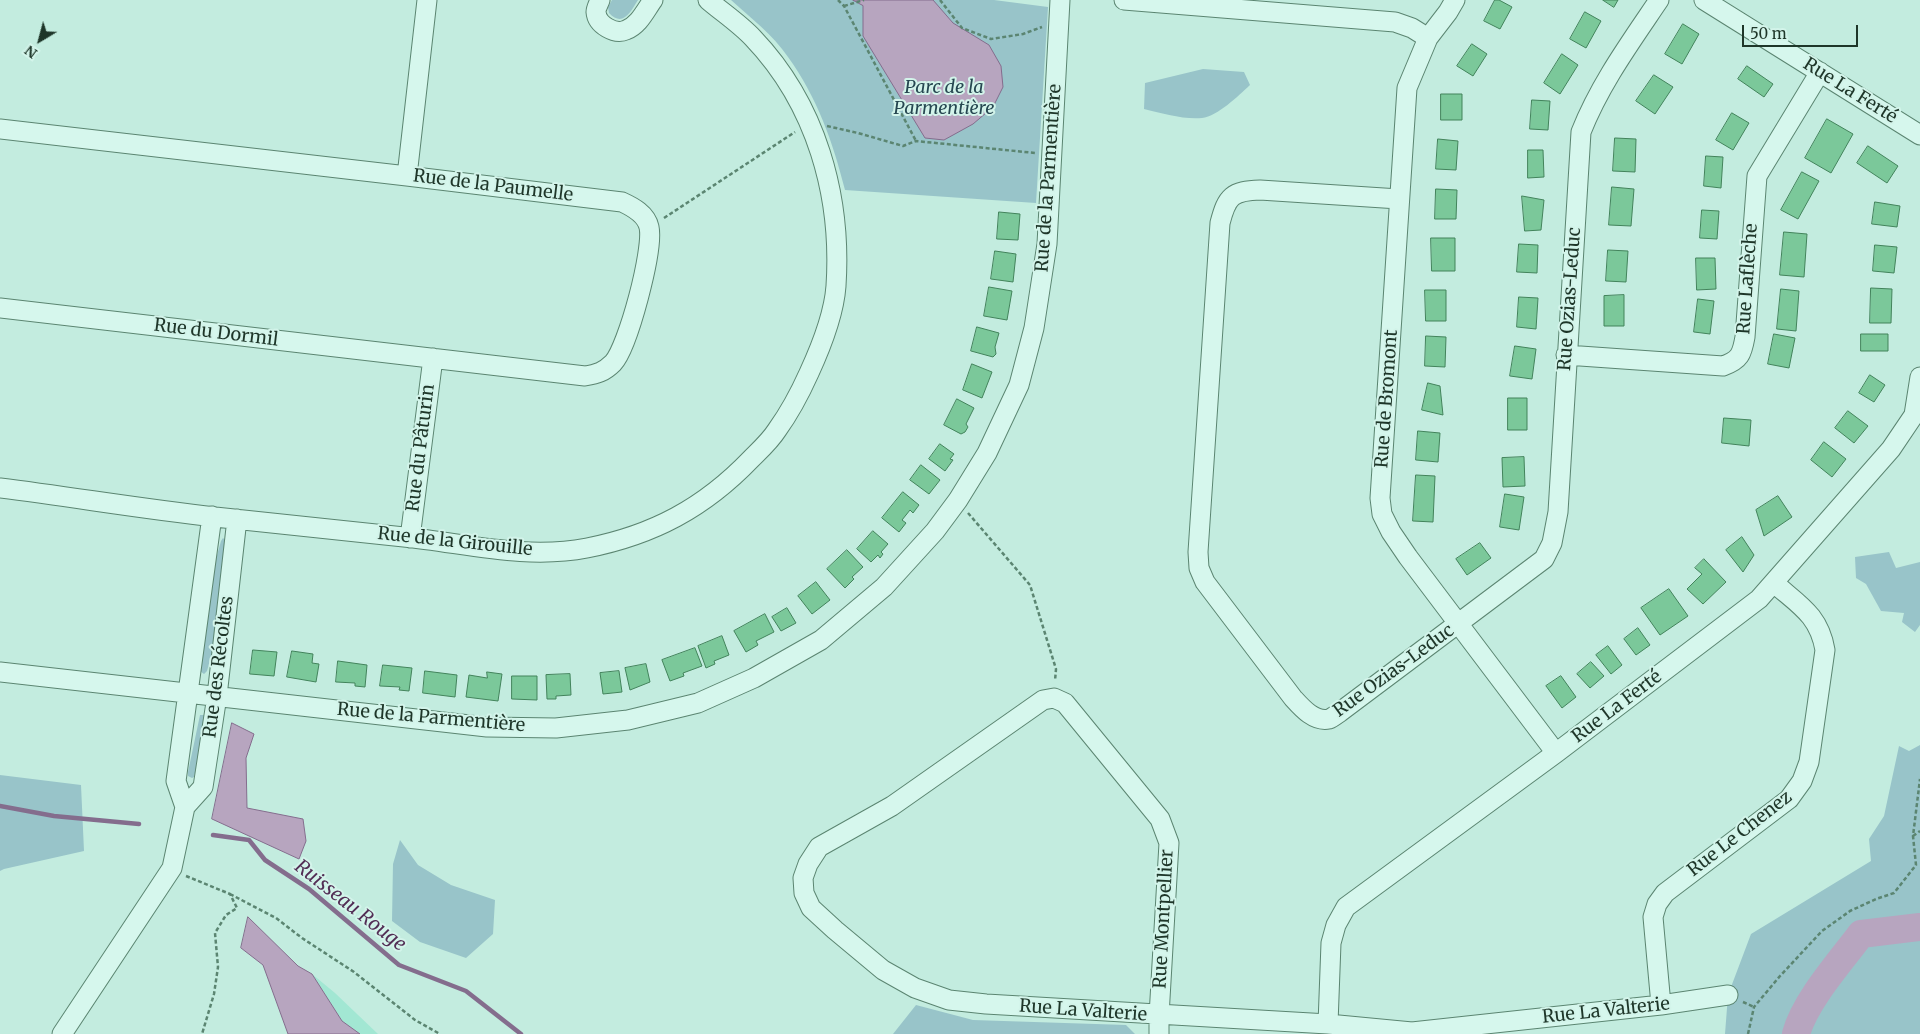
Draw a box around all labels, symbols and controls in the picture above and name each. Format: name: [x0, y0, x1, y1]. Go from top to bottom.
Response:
north arrow: [15, 15, 65, 65]
scale bar: [1745, 15, 1861, 47]
text: 50 m: [1750, 24, 1787, 43]
text: N: [21, 41, 41, 62]
street label: Rue La Ferté: [1799, 54, 1901, 128]
park label: Parc de la Parmentière: [894, 77, 994, 120]
street label: Rue de la Parmentière: [1032, 83, 1066, 273]
street label: Rue de la Paumelle: [412, 165, 574, 207]
street label: Rue Laflèche: [1733, 223, 1763, 335]
street label: Rue Ozias-Leduc: [1554, 226, 1586, 372]
street label: Rue du Dormil: [153, 315, 279, 351]
street label: Rue de Bromont: [1371, 329, 1403, 469]
street label: Rue du Pâturin: [402, 383, 440, 513]
street label: Rue de la Girouille: [376, 523, 534, 561]
street label: Rue des Récoltes: [200, 595, 238, 739]
street label: Rue Ozias-Leduc: [1329, 620, 1459, 722]
street label: Rue La Ferté: [1568, 666, 1666, 748]
street label: Rue de la Parmentière: [336, 699, 526, 737]
street label: Rue Le Chenez: [1684, 787, 1796, 881]
street label: Rue Montpellier: [1150, 849, 1178, 989]
water label: Ruisseau Rouge: [290, 856, 410, 956]
street label: Rue La Valterie: [1541, 994, 1671, 1028]
street label: Rue La Valterie: [1018, 996, 1148, 1026]

